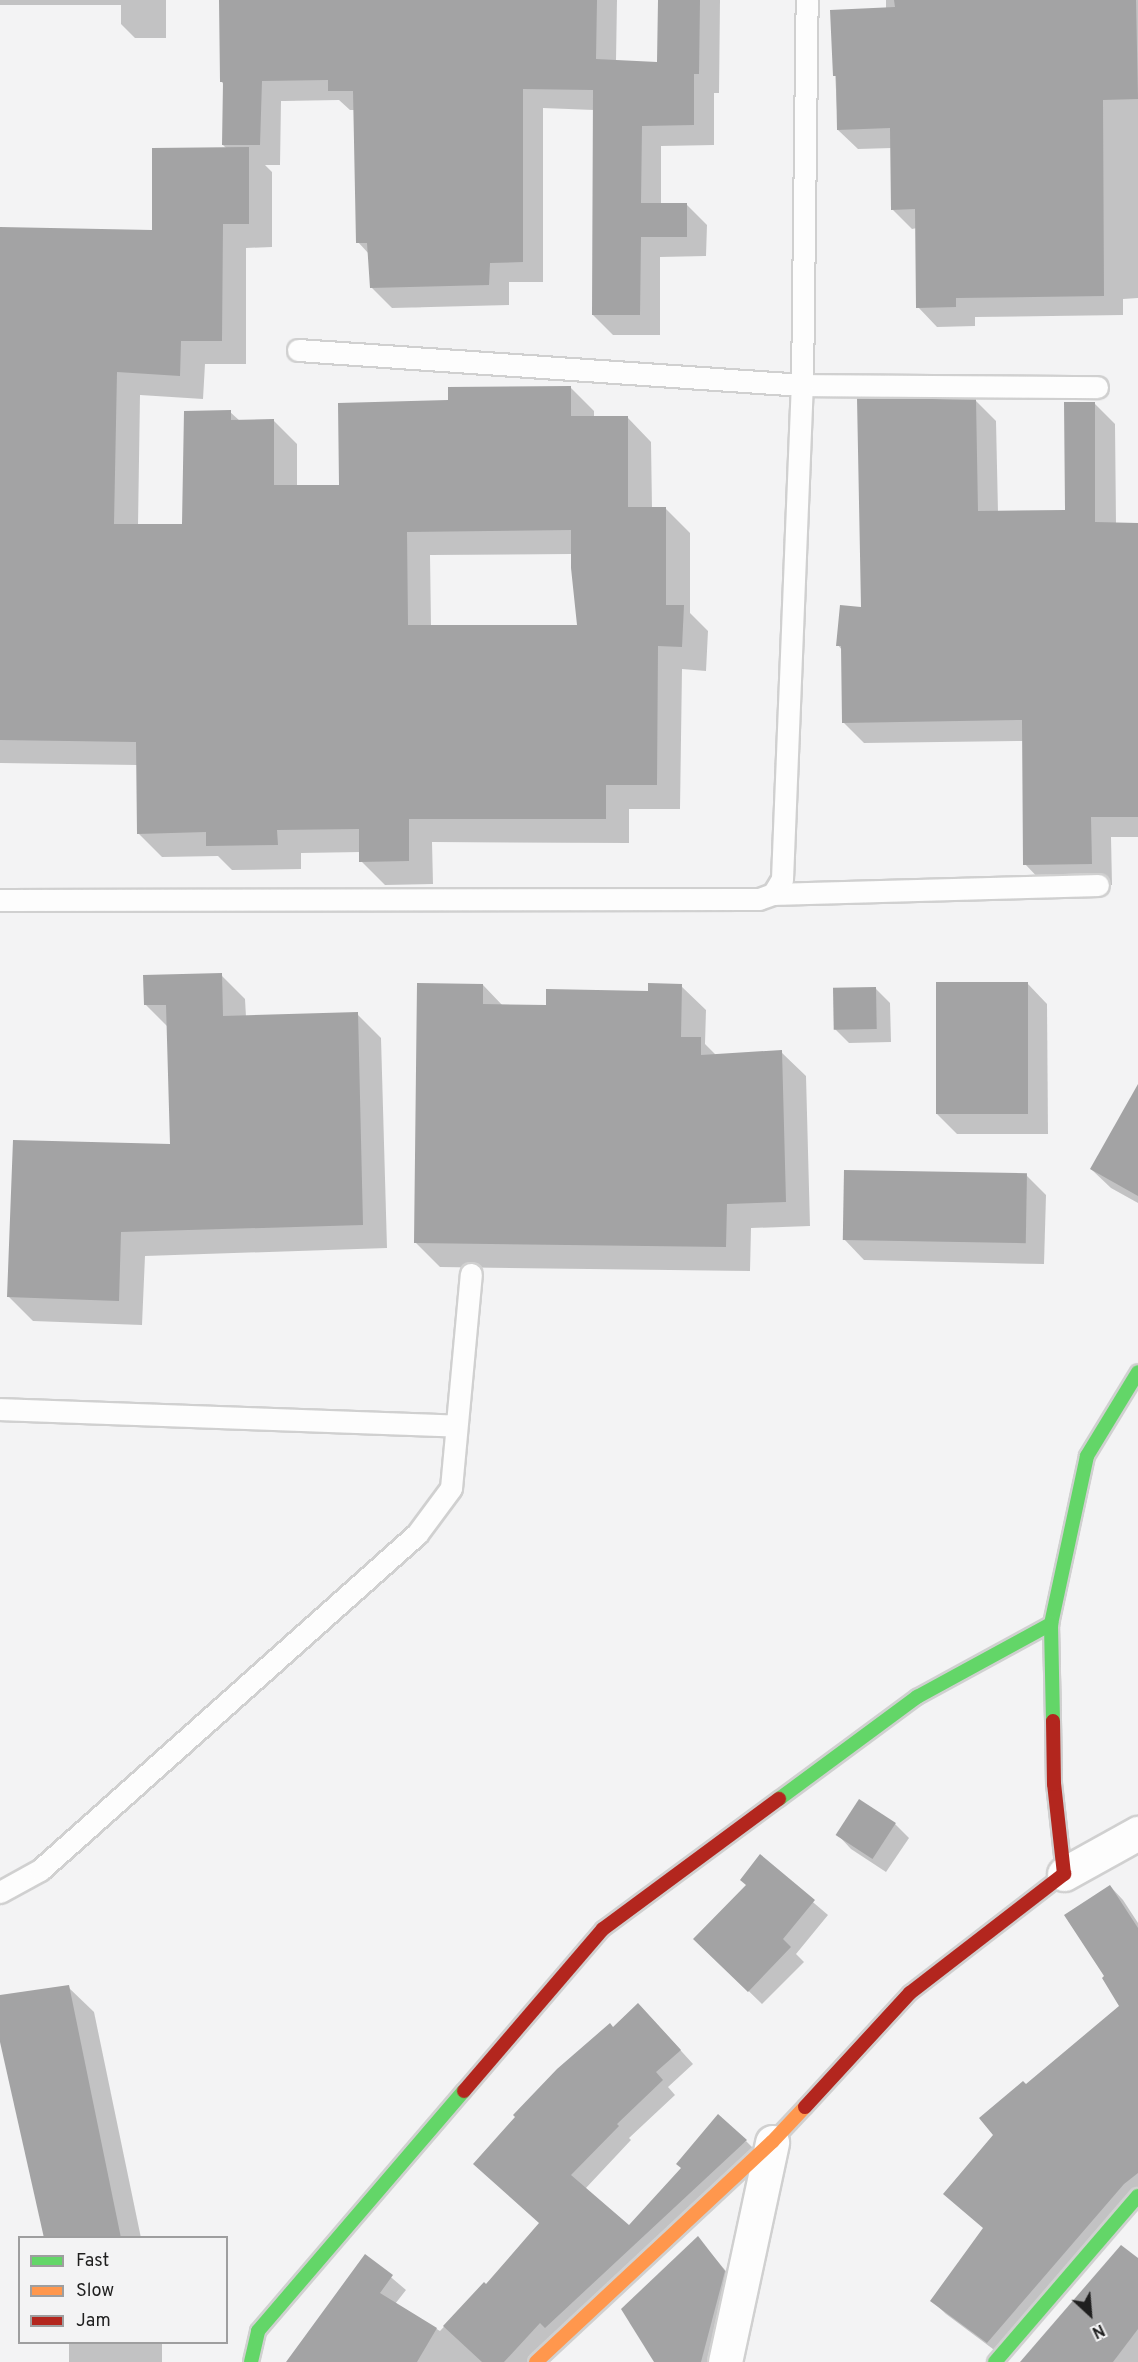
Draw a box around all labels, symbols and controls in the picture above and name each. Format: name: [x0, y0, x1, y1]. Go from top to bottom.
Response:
legend: [18, 2236, 228, 2344]
text: Fast: [76, 2250, 109, 2273]
text: Slow: [76, 2280, 114, 2303]
north arrow: [1060, 2284, 1120, 2344]
text: Jam: [76, 2310, 111, 2333]
text: N: [1088, 2319, 1107, 2342]

